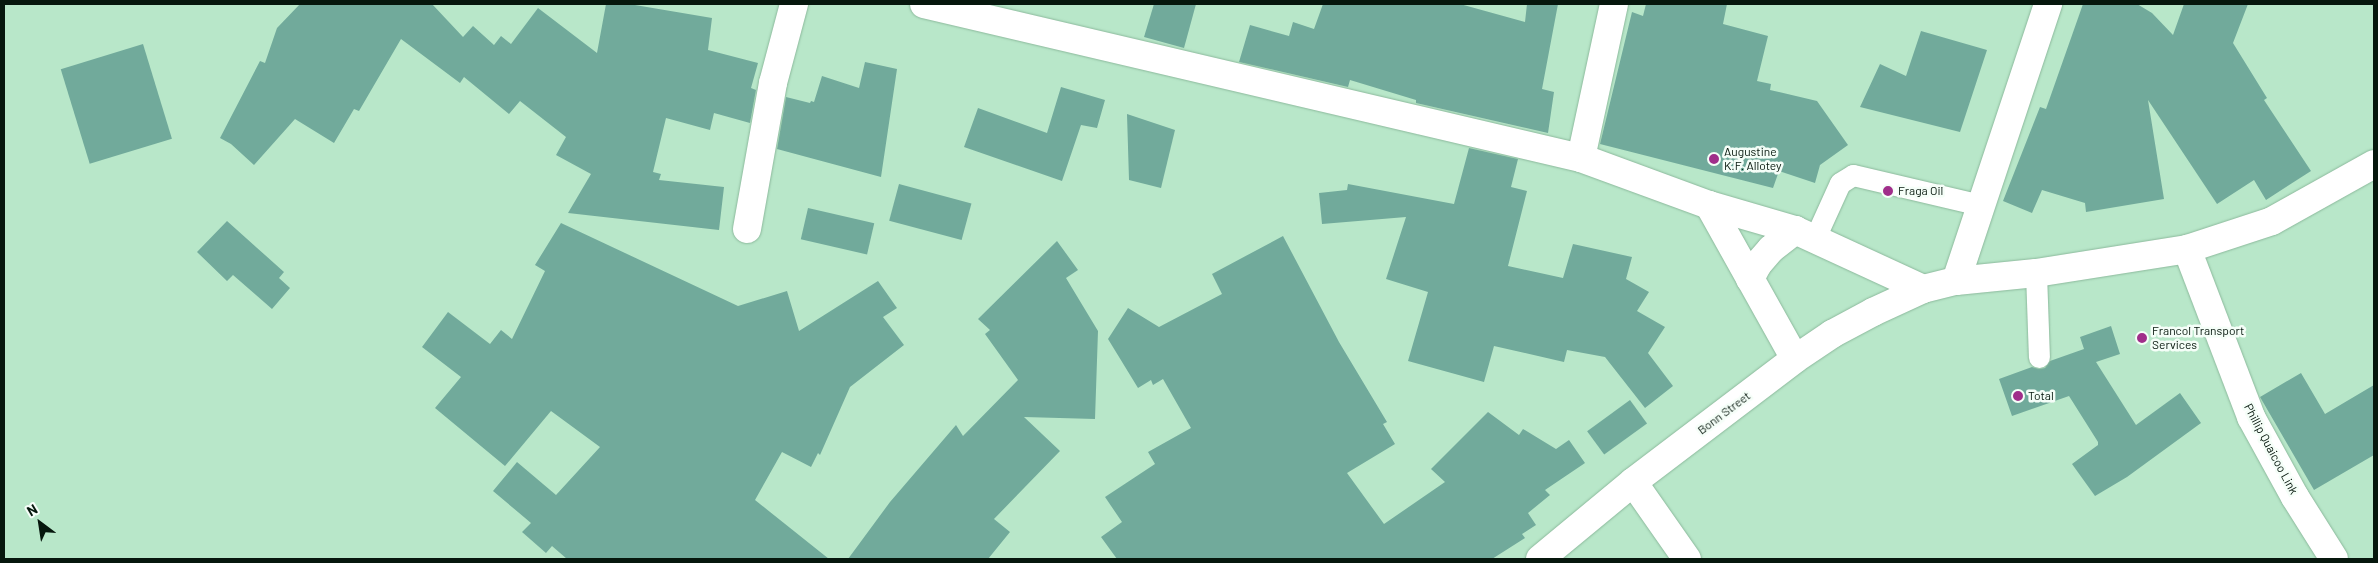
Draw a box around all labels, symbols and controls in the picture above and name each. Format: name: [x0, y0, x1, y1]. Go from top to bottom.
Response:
place label: Augustine K.F. Allotey: [1724, 145, 1782, 173]
marker: Augustine K.F. Allotey: [1708, 153, 1720, 165]
place label: Fraga Oil: [1898, 184, 1943, 198]
marker: Fraga Oil: [1882, 185, 1894, 197]
place label: Francol Transport Services: [2152, 324, 2244, 352]
marker: Francol Transport Services: [2136, 332, 2148, 344]
street label: Bonn Street: [1695, 389, 1753, 437]
place label: Total: [2028, 389, 2054, 403]
marker: Total: [2012, 390, 2024, 402]
street label: Phillip Quaicoo Link: [2241, 401, 2301, 497]
north arrow: [15, 498, 65, 548]
text: N: [24, 500, 40, 519]

